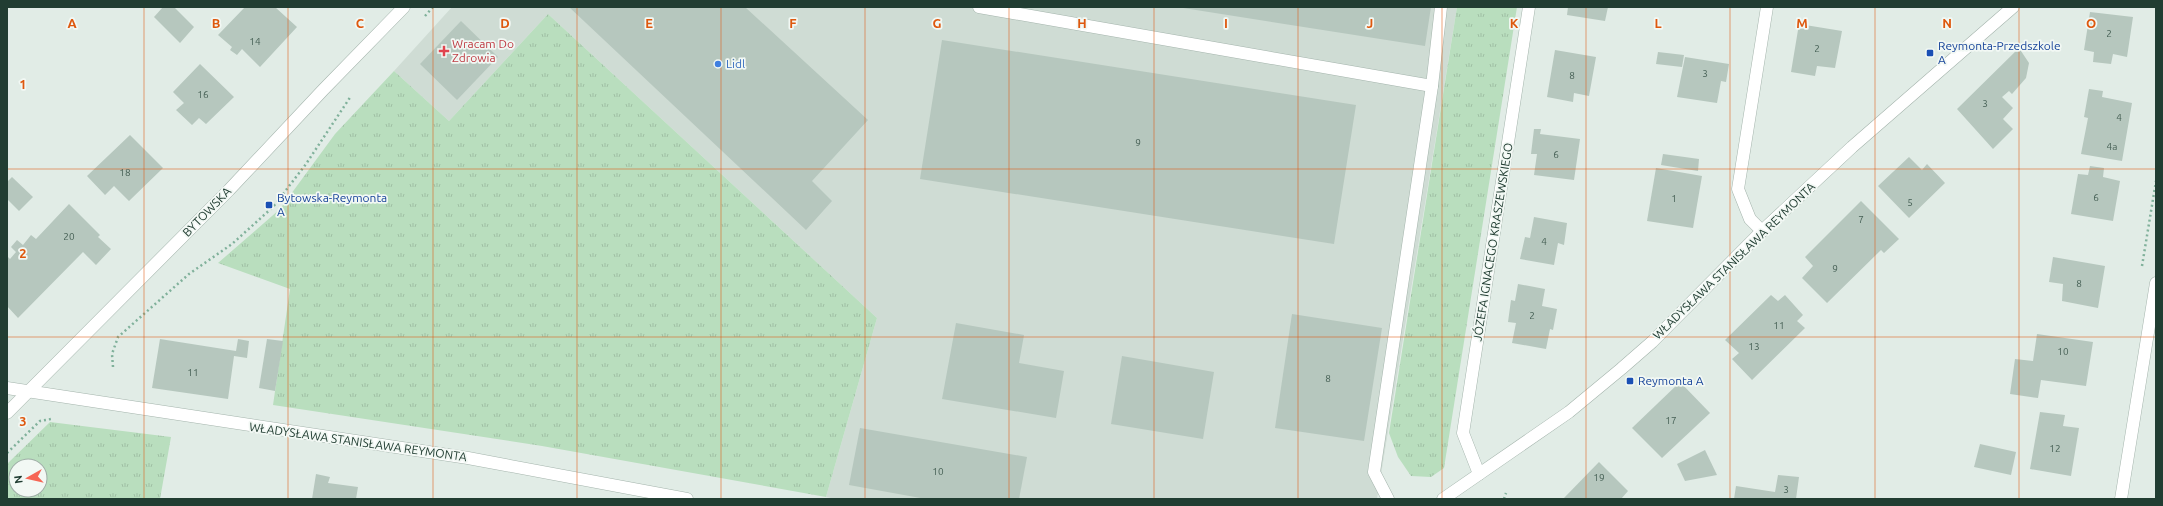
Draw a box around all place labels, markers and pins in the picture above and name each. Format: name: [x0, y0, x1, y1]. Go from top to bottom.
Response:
place label: Wracam Do Zdrowia: [452, 37, 514, 64]
place label: Reymonta-Przedszkole A: [1938, 39, 2061, 66]
marker: Wracam Do Zdrowia: [439, 46, 449, 56]
marker: Reymonta-Przedszkole A: [1925, 48, 1935, 58]
place label: Lidl: [726, 57, 745, 70]
marker: Lidl: [713, 59, 723, 69]
place label: Bytowska-Reymonta A: [277, 191, 387, 218]
marker: Bytowska-Reymonta A: [264, 200, 274, 210]
place label: Reymonta A: [1638, 374, 1704, 387]
marker: Reymonta A: [1625, 376, 1635, 386]

